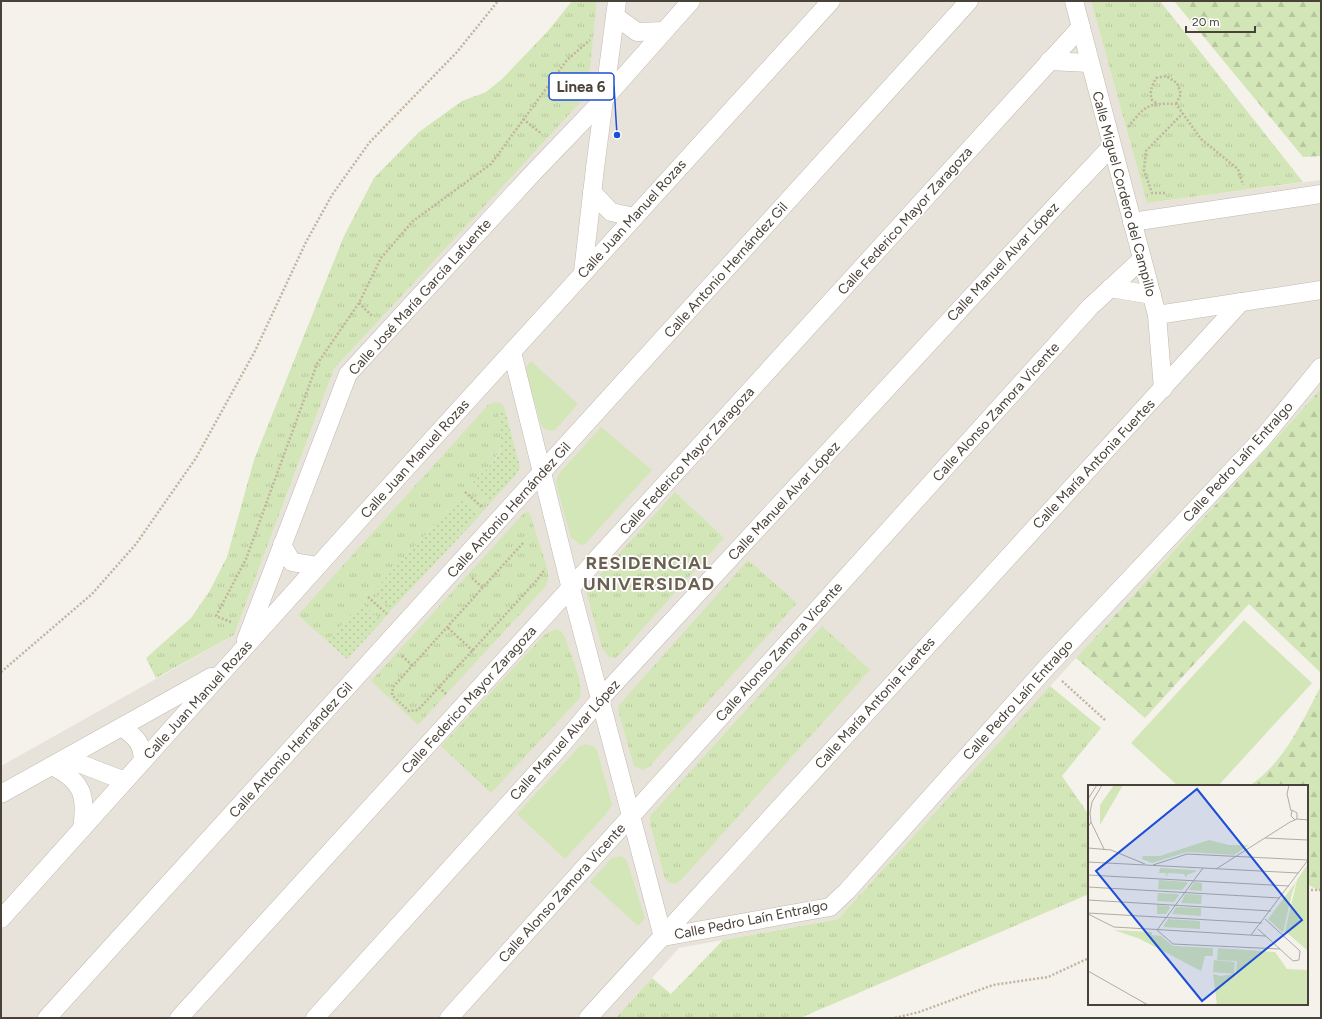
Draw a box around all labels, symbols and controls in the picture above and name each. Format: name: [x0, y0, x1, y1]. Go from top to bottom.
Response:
scale bar: [1186, 8, 1255, 34]
text: 20 m: [1192, 15, 1220, 29]
callout: Linea 6: [549, 73, 614, 100]
text: Linea 6: [556, 78, 606, 96]
street label: Calle Miguel Cordero del Campillo: [1088, 89, 1160, 299]
street label: Calle Federico Mayor Zaragoza: [834, 143, 976, 299]
street label: Calle Juan Manuel Rozas: [574, 156, 690, 282]
street label: Calle Antonio Hernández Gil: [661, 199, 791, 341]
street label: Calle Manuel Alvar López: [943, 199, 1063, 325]
street label: Calle José María García Lafuente: [345, 215, 495, 379]
street label: Calle Alonso Zamora Vicente: [929, 339, 1063, 485]
street label: Calle Federico Mayor Zaragoza: [616, 383, 758, 539]
street label: Calle Juan Manuel Rozas: [357, 396, 473, 522]
street label: Calle María Antonia Fuertes: [1029, 396, 1159, 532]
street label: Calle Pedro Laín Entralgo: [1179, 398, 1297, 526]
street label: Calle Manuel Alvar López: [724, 438, 844, 564]
street label: Calle Antonio Hernández Gil: [444, 439, 574, 581]
district label: RESIDENCIAL UNIVERSIDAD: [583, 552, 715, 595]
street label: Calle Alonso Zamora Vicente: [712, 579, 846, 725]
street label: Calle Federico Mayor Zaragoza: [398, 622, 540, 778]
street label: Calle María Antonia Fuertes: [811, 634, 939, 772]
street label: Calle Pedro Laín Entralgo: [959, 636, 1077, 764]
street label: Calle Juan Manuel Rozas: [140, 637, 256, 763]
street label: Calle Manuel Alvar López: [506, 676, 624, 804]
street label: Calle Antonio Hernández Gil: [226, 679, 356, 821]
inset map: [1088, 785, 1308, 1005]
street label: Calle Alonso Zamora Vicente: [495, 820, 629, 966]
street label: Calle Pedro Laín Entralgo: [673, 897, 829, 943]

